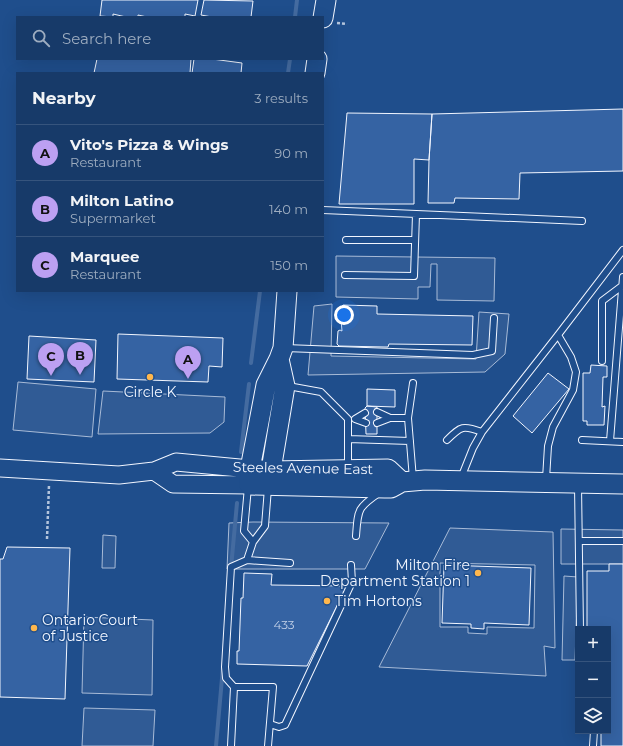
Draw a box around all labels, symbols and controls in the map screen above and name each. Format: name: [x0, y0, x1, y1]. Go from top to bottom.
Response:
search box: [16, 16, 324, 60]
icon: search: [30, 27, 52, 49]
text: Search here: [62, 29, 151, 48]
text: Nearby: [32, 88, 96, 108]
text: 3 results: [254, 90, 308, 106]
text: Vito's Pizza & Wings: [70, 135, 228, 154]
text: A: [40, 145, 50, 161]
text: 90 m: [274, 145, 308, 161]
text: Restaurant: [70, 154, 141, 170]
text: Milton Latino: [70, 191, 174, 210]
text: B: [40, 201, 50, 217]
text: 140 m: [269, 201, 308, 217]
text: Supermarket: [70, 210, 156, 226]
text: Marquee: [70, 247, 140, 266]
text: C: [40, 257, 50, 273]
text: 150 m: [270, 257, 308, 273]
text: Restaurant: [70, 266, 141, 282]
your location: [334, 305, 354, 325]
pin: B: [67, 342, 93, 375]
pin: C: [38, 343, 64, 376]
pin: A: [175, 346, 201, 379]
marker: Circle K: [145, 372, 155, 382]
place label: Circle K: [124, 383, 176, 401]
street label: Steeles Avenue East: [233, 458, 374, 478]
place label: Milton Fire Department Station 1: [320, 556, 470, 590]
marker: Milton Fire Department Station 1: [473, 568, 483, 578]
place label: Tim Hortons: [335, 592, 422, 610]
marker: Tim Hortons: [322, 596, 332, 606]
place label: Ontario Court of Justice: [42, 611, 138, 645]
house number: 433: [273, 617, 295, 632]
marker: Ontario Court of Justice: [29, 623, 39, 633]
map controls: [575, 626, 611, 734]
button: +: [575, 626, 611, 662]
button: −: [575, 662, 611, 698]
button: layers: [575, 698, 611, 734]

